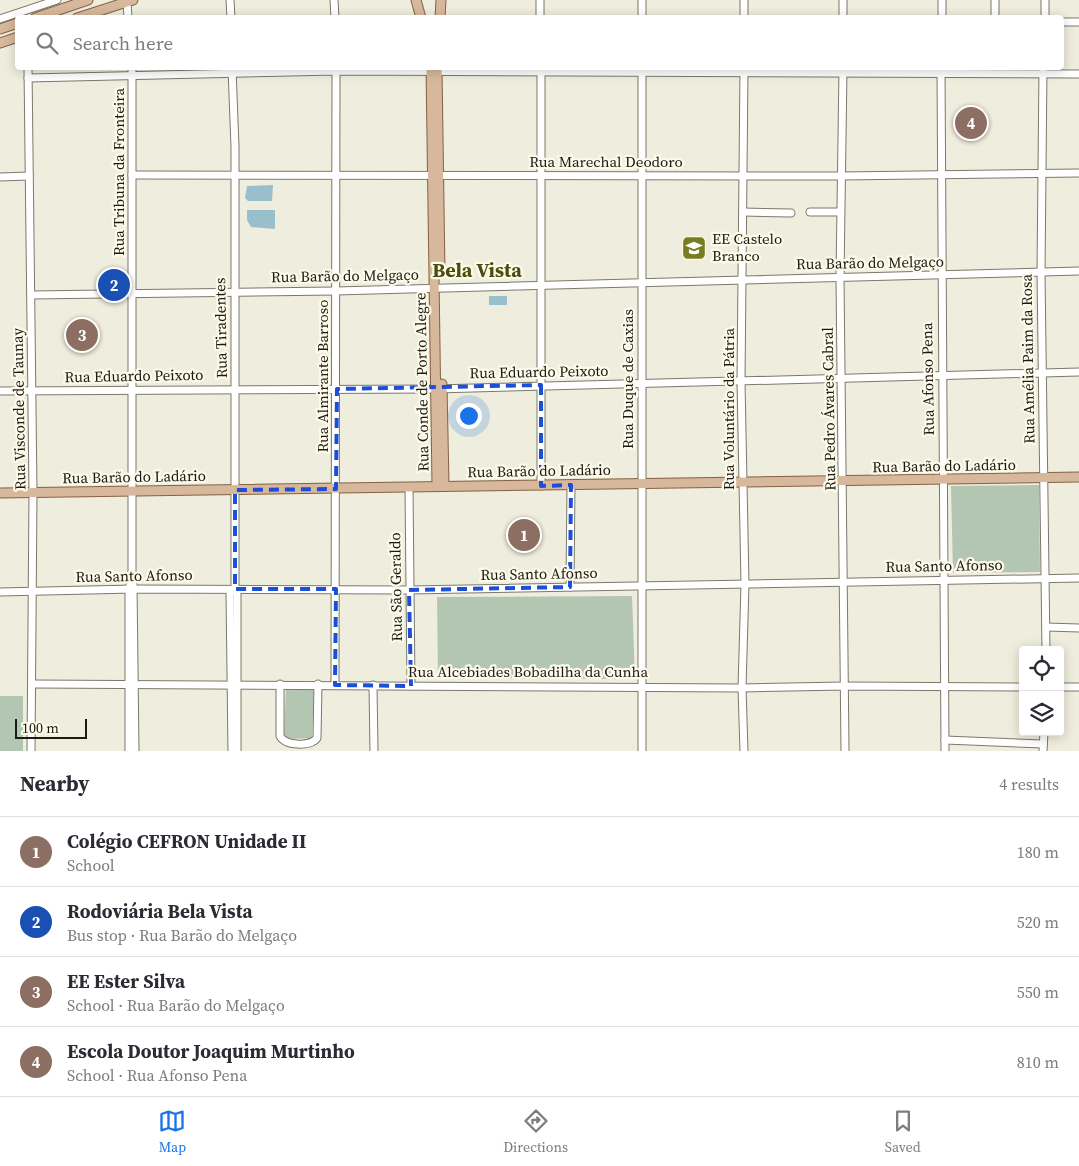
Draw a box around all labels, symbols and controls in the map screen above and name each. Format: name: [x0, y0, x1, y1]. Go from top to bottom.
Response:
search box: [15, 15, 1064, 70]
icon: search: [33, 29, 61, 57]
text: Search here: [73, 30, 173, 56]
street label: Rua Tribuna da Fronteira: [108, 88, 129, 256]
pin: 4: [955, 104, 987, 142]
street label: Rua Marechal Deodoro: [529, 151, 683, 172]
place label: EE Castelo Branco: [712, 228, 782, 266]
school or university icon: EE Castelo Branco: [681, 235, 707, 261]
street label: Rua Barão do Melgaço: [796, 251, 944, 274]
district label: Bela Vista: [432, 256, 522, 284]
street label: Rua Barão do Melgaço: [271, 264, 419, 287]
pin: 2: [98, 266, 130, 304]
street label: Rua Amélia Paim da Rosa: [1016, 273, 1039, 444]
street label: Rua Tiradentes: [209, 277, 232, 379]
street label: Rua Conde de Porto Alegre: [409, 292, 434, 472]
street label: Rua Almirante Barroso: [312, 299, 333, 453]
street label: Rua Duque de Caxias: [617, 309, 638, 449]
pin: 3: [66, 316, 98, 354]
street label: Rua Afonso Pena: [916, 322, 939, 436]
street label: Rua Pedro Ávares Cabral: [817, 326, 840, 491]
street label: Rua Visconde de Taunay: [7, 327, 30, 490]
street label: Rua Voluntário da Pátria: [718, 327, 739, 490]
street label: Rua Eduardo Peixoto: [469, 360, 609, 383]
street label: Rua Eduardo Peixoto: [64, 364, 204, 387]
your location: [456, 403, 482, 429]
street label: Rua Barão do Ladário: [872, 454, 1016, 477]
street label: Rua Barão do Ladário: [467, 459, 611, 482]
street label: Rua Barão do Ladário: [62, 465, 206, 488]
pin: 1: [508, 516, 540, 554]
street label: Rua São Geraldo: [384, 532, 407, 642]
street label: Rua Santo Afonso: [885, 554, 1003, 577]
street label: Rua Santo Afonso: [480, 562, 598, 585]
street label: Rua Santo Afonso: [75, 564, 193, 587]
map controls: [1019, 646, 1064, 736]
button: locate: [1019, 646, 1064, 691]
street label: Rua Alcebiades Bobadilha da Cunha: [408, 661, 649, 682]
button: layers: [1019, 691, 1064, 736]
scale bar: [15, 716, 88, 739]
text: 100 m: [22, 718, 59, 738]
text: Nearby: [20, 769, 90, 798]
text: 4 results: [999, 773, 1059, 795]
text: Colégio CEFRON Unidade II: [67, 828, 306, 854]
text: 1: [32, 841, 40, 863]
text: 180 m: [1017, 841, 1059, 863]
text: School: [67, 854, 115, 876]
text: Rodoviária Bela Vista: [67, 898, 253, 924]
text: 2: [32, 911, 40, 933]
text: 520 m: [1017, 911, 1059, 933]
text: Bus stop · Rua Barão do Melgaço: [67, 924, 297, 946]
text: EE Ester Silva: [67, 968, 185, 994]
text: 3: [32, 981, 40, 1003]
text: 550 m: [1017, 981, 1059, 1003]
text: School · Rua Barão do Melgaço: [67, 994, 285, 1016]
text: Escola Doutor Joaquim Murtinho: [67, 1038, 355, 1064]
text: 4: [32, 1051, 40, 1073]
text: 810 m: [1017, 1051, 1059, 1073]
text: School · Rua Afonso Pena: [67, 1064, 247, 1086]
tab: Map: [158, 1107, 186, 1157]
tab: Directions: [503, 1107, 568, 1157]
tab: Saved: [885, 1107, 921, 1157]

